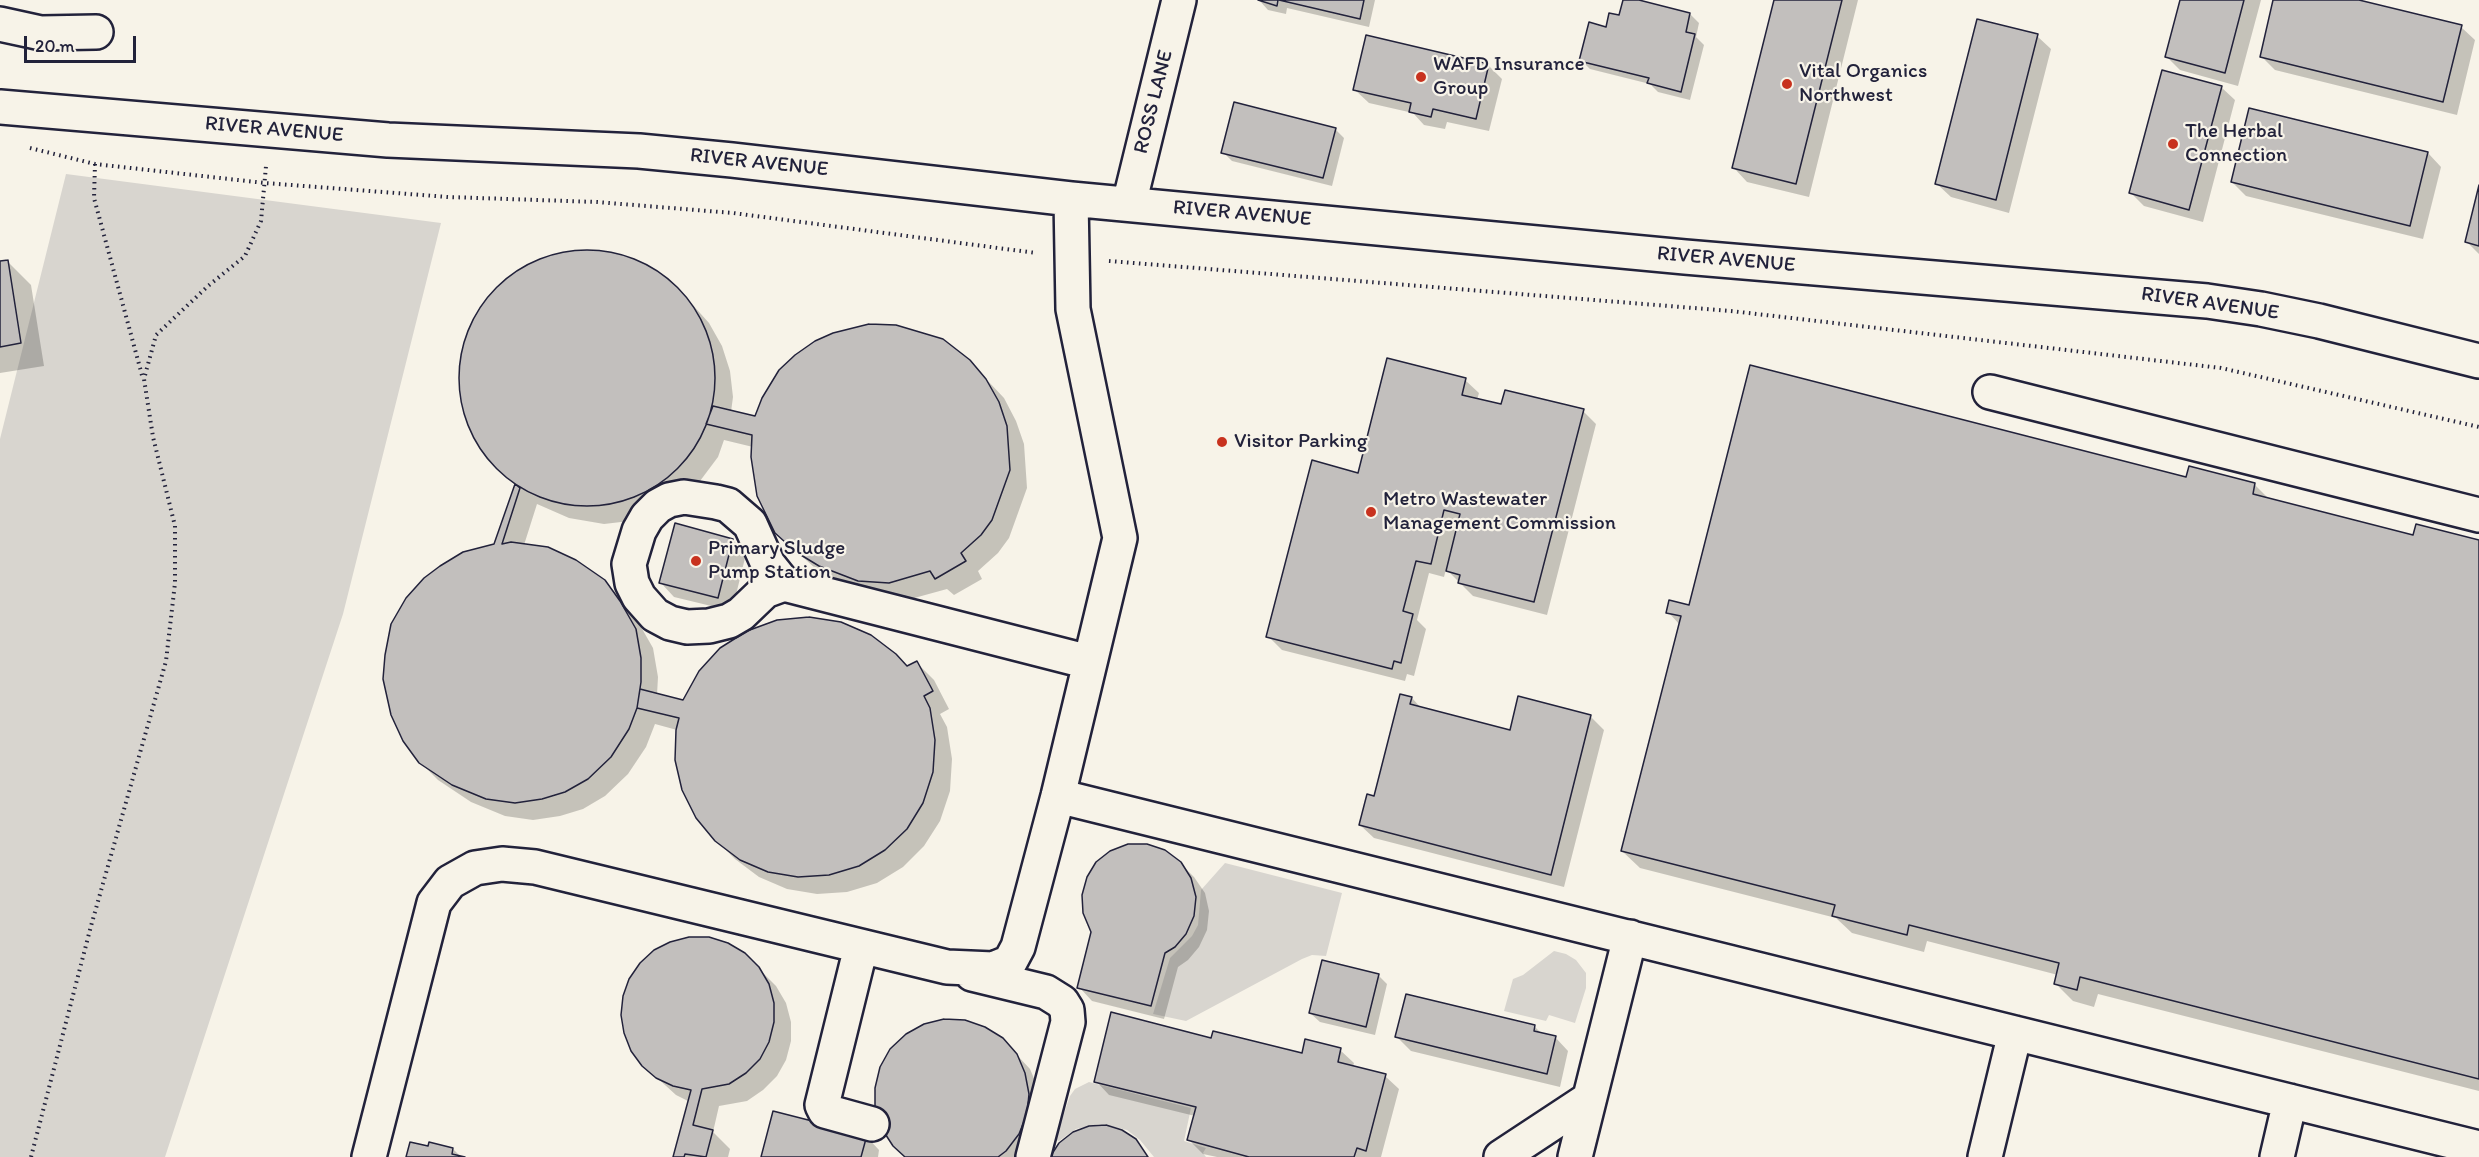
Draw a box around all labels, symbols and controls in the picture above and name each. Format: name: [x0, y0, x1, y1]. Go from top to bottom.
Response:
scale bar: [27, 24, 140, 62]
text: 20 m: [35, 35, 75, 57]
street label: ROSS LANE: [1129, 47, 1179, 157]
place label: WAFD Insurance Group: [1433, 52, 1585, 102]
place label: Vital Organics Northwest: [1799, 59, 1927, 109]
marker: WAFD Insurance Group: [1414, 70, 1428, 84]
marker: Vital Organics Northwest: [1780, 77, 1794, 91]
street label: RIVER AVENUE: [204, 111, 344, 149]
place label: The Herbal Connection: [2185, 119, 2287, 169]
marker: The Herbal Connection: [2166, 137, 2180, 151]
street label: RIVER AVENUE: [689, 143, 829, 183]
street label: RIVER AVENUE: [1172, 195, 1312, 233]
street label: RIVER AVENUE: [1656, 241, 1796, 279]
street label: RIVER AVENUE: [2140, 282, 2280, 326]
place label: Visitor Parking: [1234, 429, 1367, 455]
marker: Visitor Parking: [1215, 435, 1229, 449]
place label: Metro Wastewater Management Commission: [1383, 487, 1616, 537]
marker: Metro Wastewater Management Commission: [1364, 505, 1378, 519]
place label: Primary Sludge Pump Station: [708, 536, 845, 586]
marker: Primary Sludge Pump Station: [689, 554, 703, 568]

